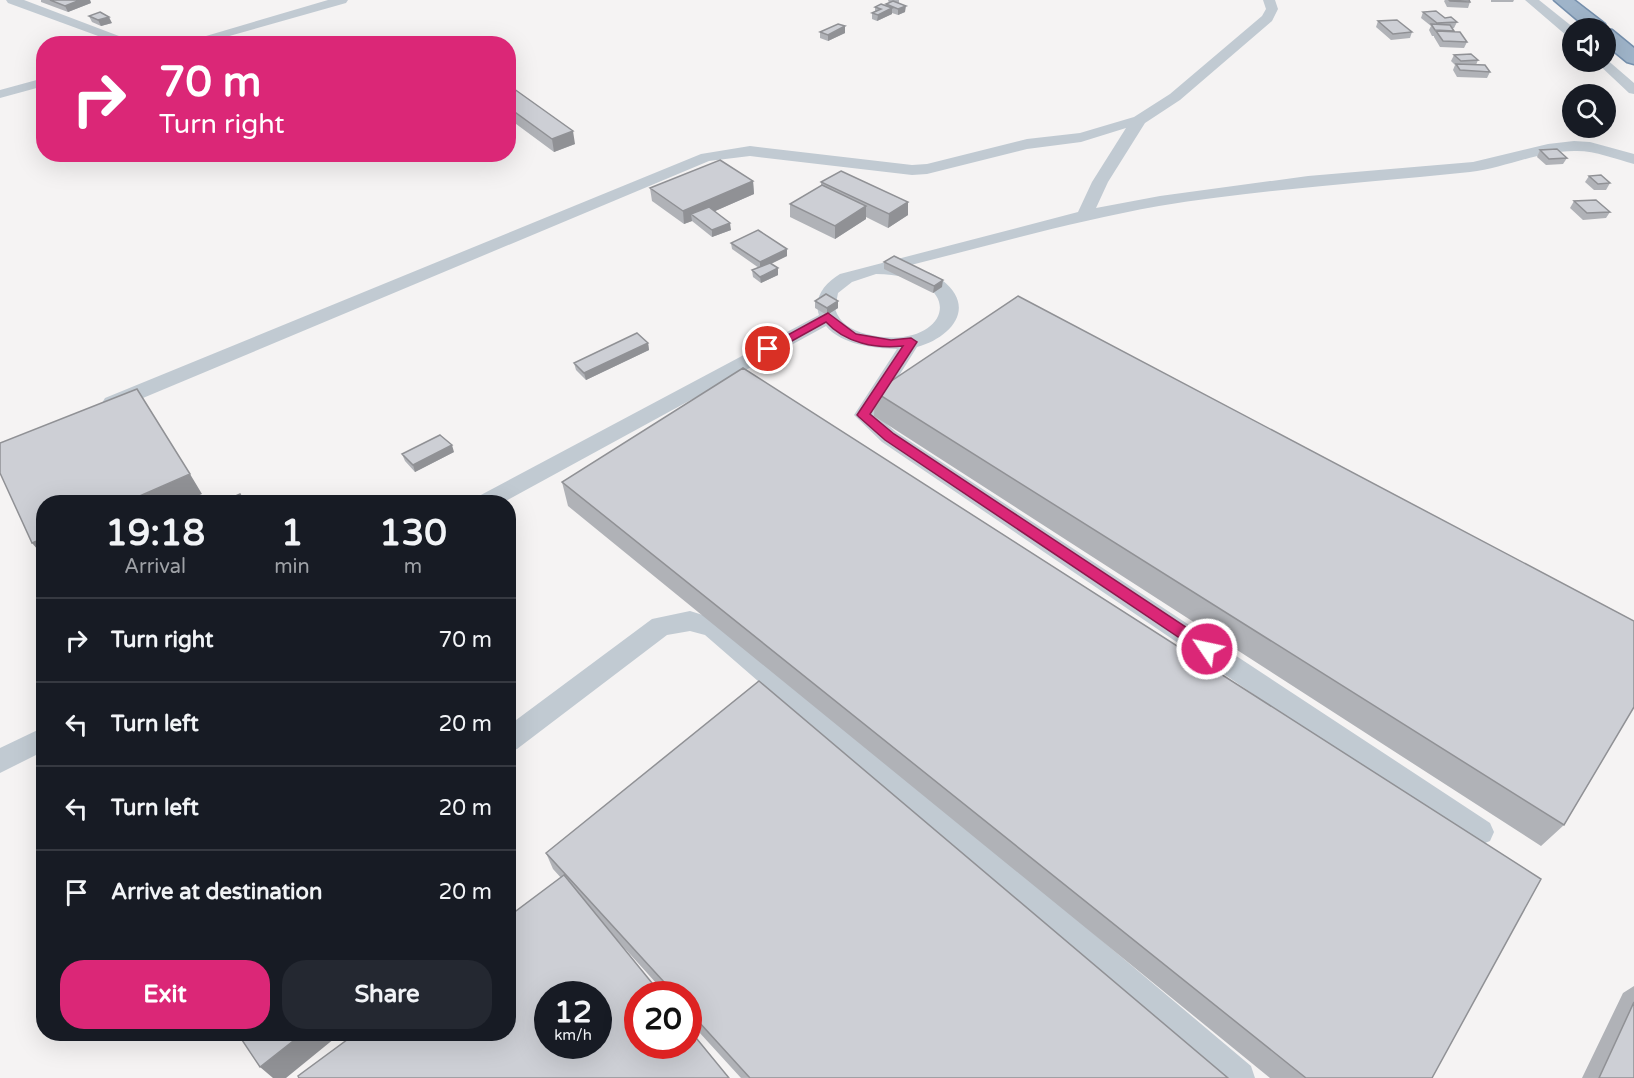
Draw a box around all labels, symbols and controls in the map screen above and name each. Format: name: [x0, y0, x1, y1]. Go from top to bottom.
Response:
map controls: [1562, 18, 1616, 138]
button: sound: [1562, 18, 1616, 72]
text: 70 m: [159, 57, 261, 108]
icon: right: [60, 60, 138, 138]
button: search: [1562, 84, 1616, 138]
text: Turn right: [159, 108, 285, 141]
pin: [742, 323, 793, 374]
icon: arrive: [751, 332, 784, 365]
text: 19:18: [105, 512, 205, 555]
text: 1: [281, 512, 303, 555]
text: 130: [379, 512, 447, 555]
text: Arrival: [124, 555, 186, 579]
text: min: [274, 555, 310, 579]
text: m: [404, 555, 422, 579]
position arrow: [1175, 617, 1239, 681]
icon: right: [60, 624, 93, 657]
text: Turn right: [111, 627, 213, 653]
text: 70 m: [438, 627, 492, 653]
icon: left: [60, 708, 93, 741]
text: Turn left: [111, 711, 199, 737]
text: 20 m: [438, 711, 492, 737]
icon: left: [60, 792, 93, 825]
text: Turn left: [111, 795, 199, 821]
text: 20 m: [438, 795, 492, 821]
icon: arrive: [60, 876, 93, 909]
text: Arrive at destination: [111, 879, 322, 905]
text: 20 m: [438, 879, 492, 905]
button: Exit: [60, 960, 270, 1029]
button: Share: [282, 960, 492, 1029]
speed limit sign: 20: [624, 981, 702, 1059]
text: 12: [554, 994, 592, 1031]
text: km/h: [554, 1026, 592, 1044]

